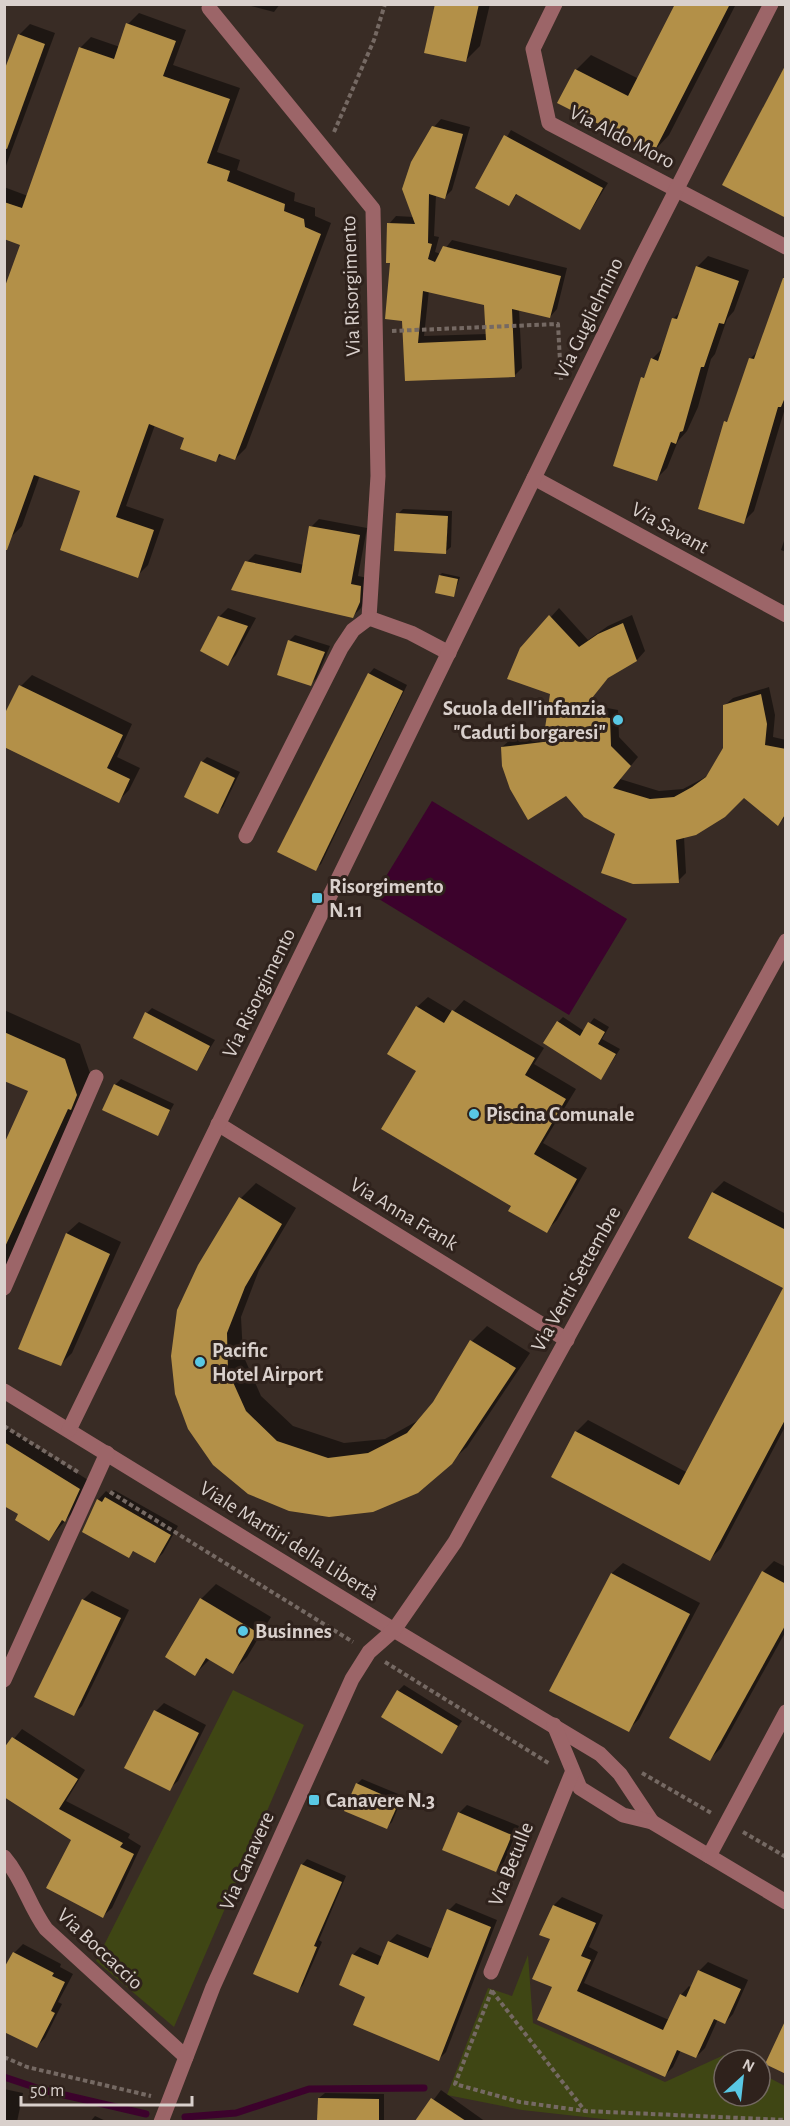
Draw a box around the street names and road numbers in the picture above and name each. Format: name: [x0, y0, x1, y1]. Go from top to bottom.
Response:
street label: Via Aldo Moro: [566, 101, 678, 173]
street label: Via Risorgimento: [338, 215, 364, 357]
street label: Via Guglielmino: [551, 254, 627, 382]
street label: Via Savant: [628, 498, 712, 558]
street label: Via Risorgimento: [219, 925, 299, 1061]
street label: Via Anna Frank: [347, 1174, 462, 1254]
street label: Via Venti Settembre: [527, 1203, 625, 1355]
street label: Viale Martiri della Libertà: [196, 1477, 382, 1605]
street label: Via Canavere: [216, 1809, 278, 1913]
street label: Via Betulle: [485, 1819, 537, 1909]
street label: Via Boccaccio: [53, 1904, 147, 1994]

